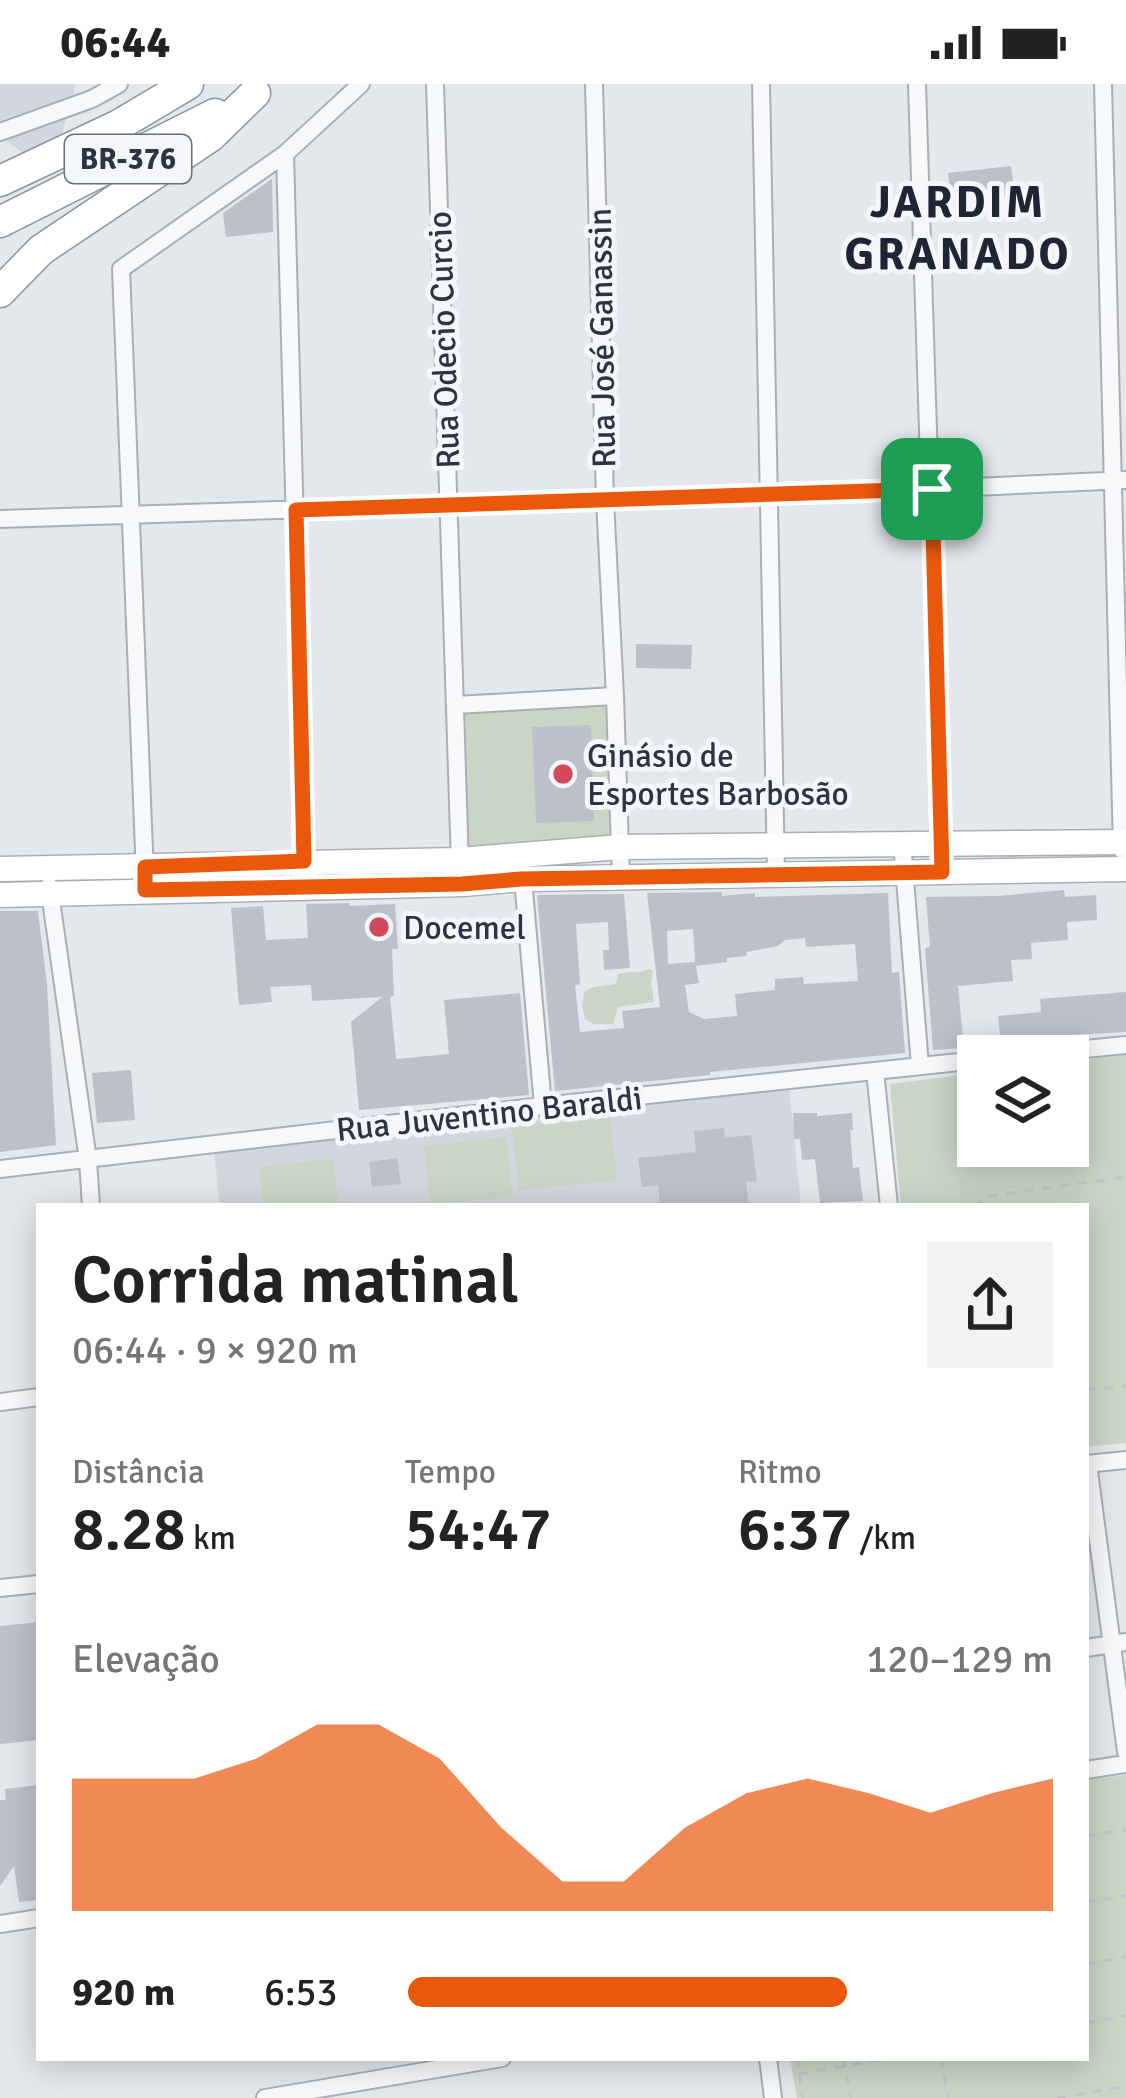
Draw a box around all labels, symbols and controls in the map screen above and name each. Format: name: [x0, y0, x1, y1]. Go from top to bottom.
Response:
text: 06:44: [60, 15, 170, 70]
road number: BR-376: [65, 135, 191, 183]
district label: JARDIM GRANADO: [845, 175, 1071, 282]
street label: Rua José Ganassin: [580, 208, 625, 468]
street label: Rua Odecio Curcio: [420, 211, 469, 469]
pin: [881, 438, 983, 540]
icon: arrive: [899, 456, 965, 522]
place label: Ginásio de Esportes Barbosão: [587, 736, 849, 815]
marker: Ginásio de Esportes Barbosão: [550, 761, 576, 787]
place label: Docemel: [403, 908, 526, 949]
marker: Docemel: [366, 914, 392, 940]
map controls: [957, 1035, 1089, 1167]
button: layers: [957, 1035, 1089, 1167]
street label: Rua Juventino Baraldi: [334, 1078, 644, 1151]
text: Corrida matinal: [72, 1240, 519, 1321]
button: share: [927, 1242, 1053, 1368]
text: 06:44 · 9 × 920 m: [72, 1326, 358, 1374]
text: Distância: [72, 1452, 205, 1493]
text: Tempo: [405, 1452, 496, 1493]
text: Ritmo: [738, 1452, 822, 1493]
text: 8.28: [72, 1493, 186, 1567]
text: 54:47: [405, 1493, 552, 1567]
text: 6:37: [738, 1493, 852, 1567]
text: km: [186, 1518, 236, 1559]
text: /km: [852, 1518, 916, 1559]
text: Elevação: [72, 1635, 220, 1683]
text: 120–129 m: [866, 1635, 1053, 1683]
text: 920 m: [72, 1968, 175, 2016]
text: 6:53: [264, 1968, 338, 2016]

